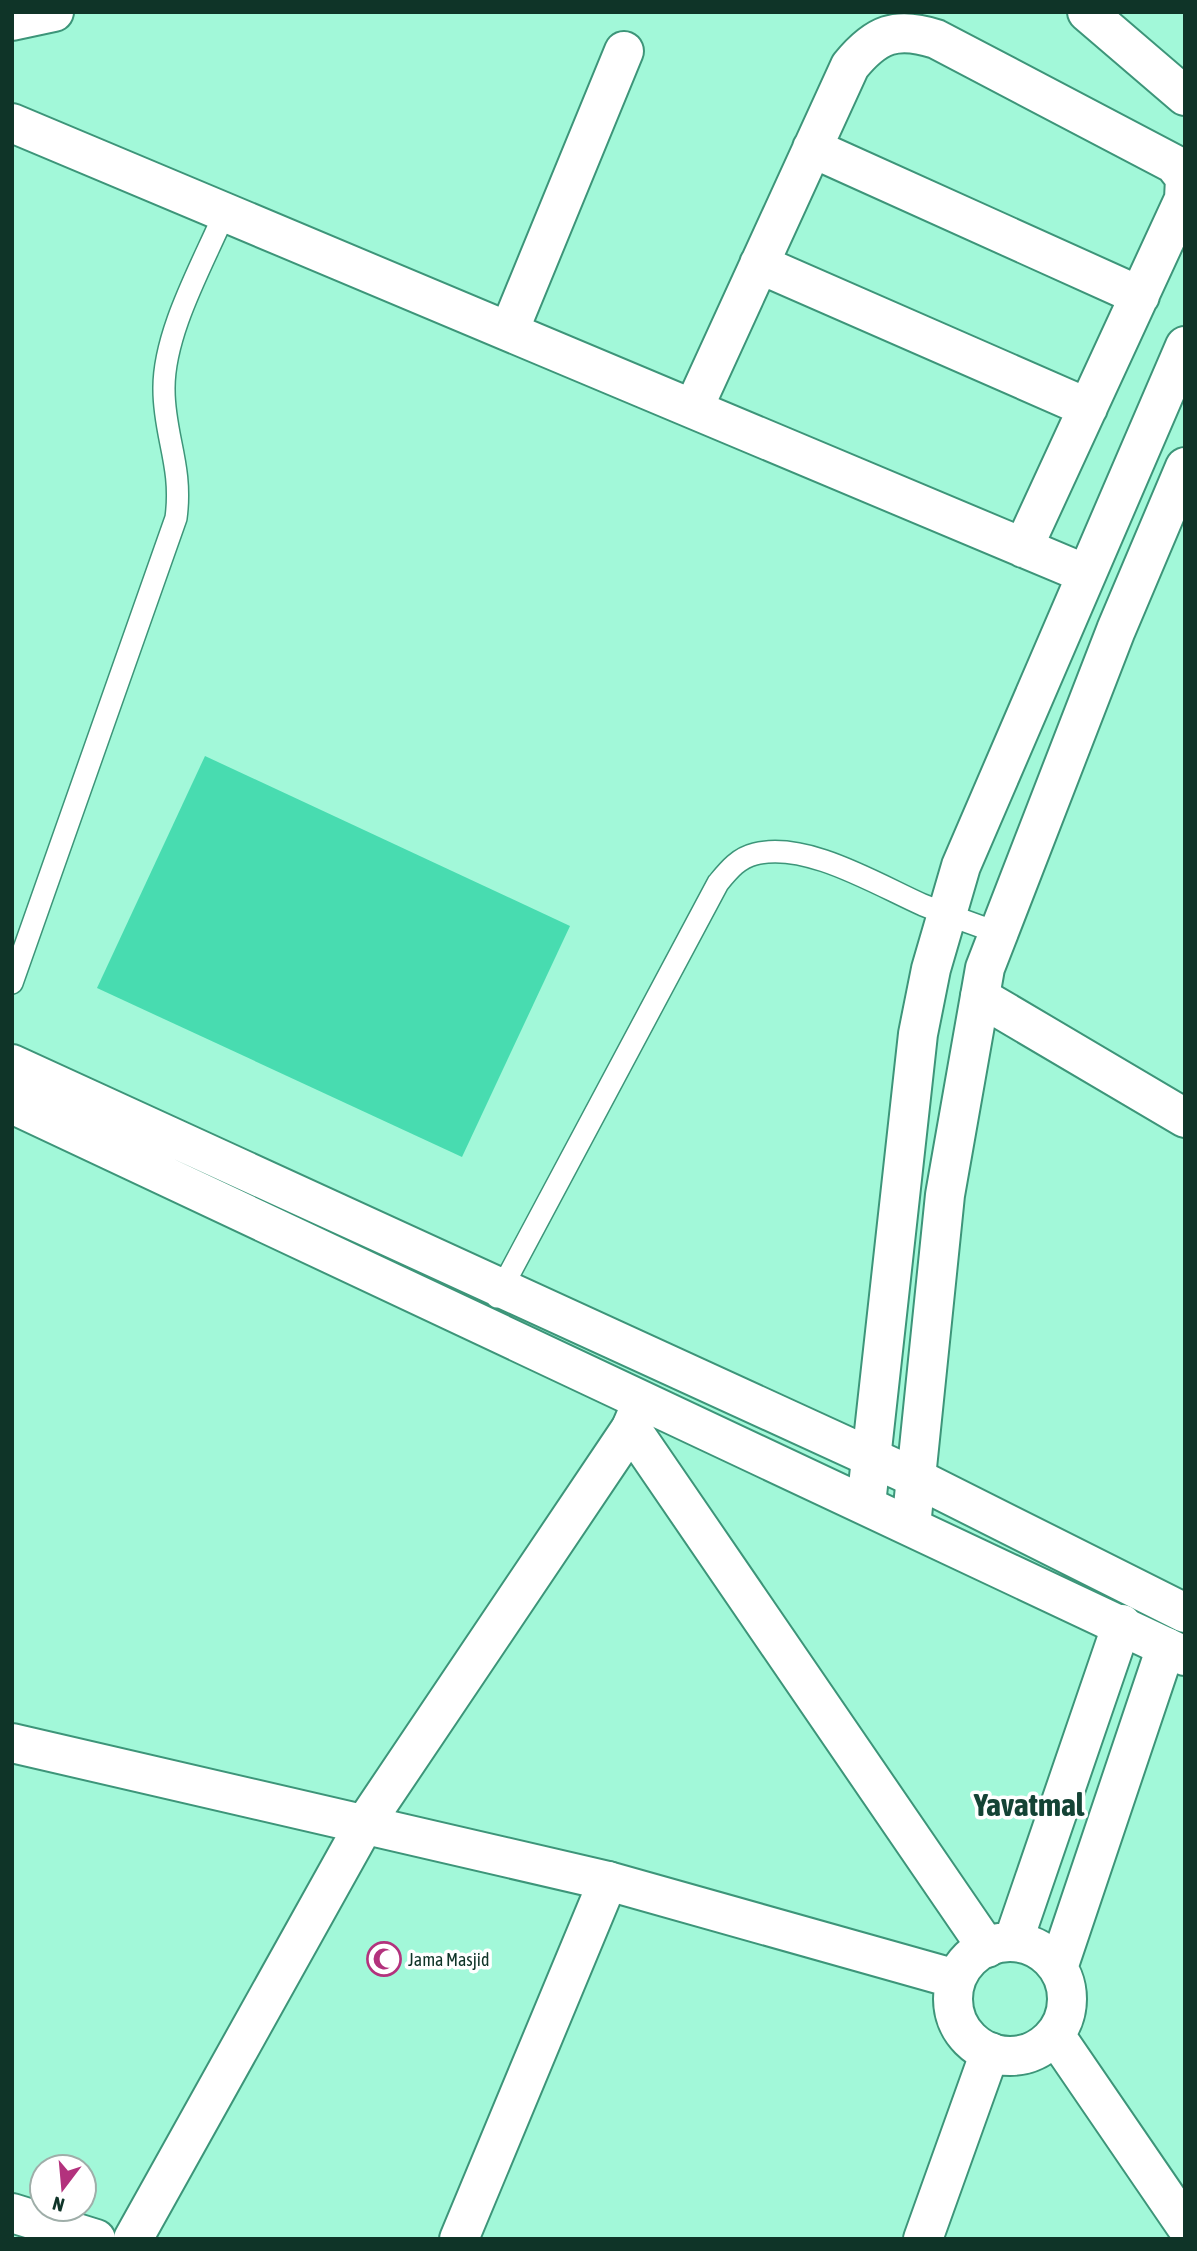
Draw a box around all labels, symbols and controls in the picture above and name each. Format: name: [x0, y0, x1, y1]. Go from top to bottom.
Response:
district label: Yavatmal: [973, 1786, 1085, 1823]
mosque icon: Jama Masjid: [365, 1940, 403, 1978]
place label: Jama Masjid: [408, 1949, 490, 1970]
north arrow: [28, 2153, 98, 2223]
text: N: [50, 2192, 67, 2216]

